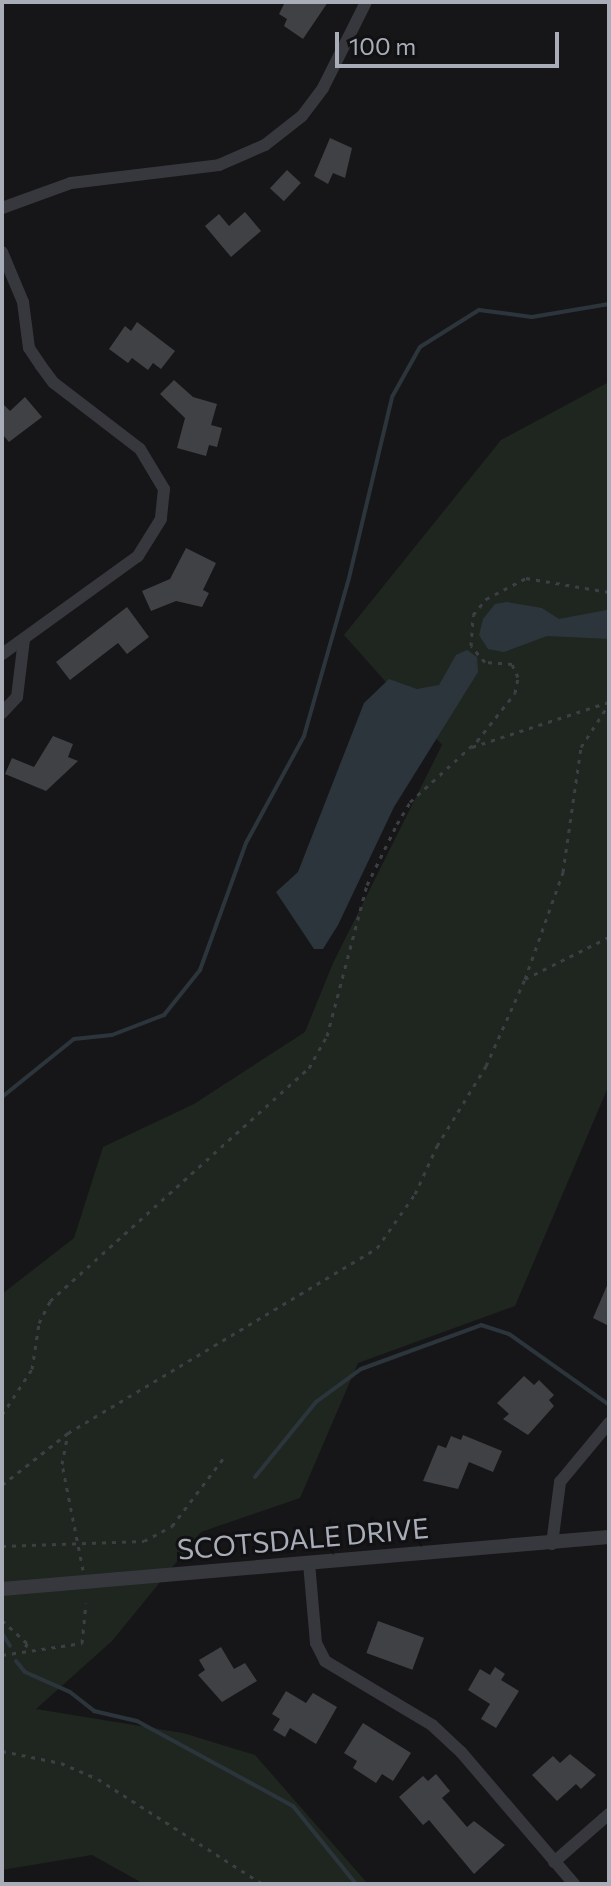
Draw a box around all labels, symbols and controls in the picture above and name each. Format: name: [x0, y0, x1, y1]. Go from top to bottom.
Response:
scale bar: [339, 16, 563, 66]
text: 100 m: [349, 31, 416, 60]
street label: SCOTSDALE DRIVE: [176, 1510, 430, 1566]

